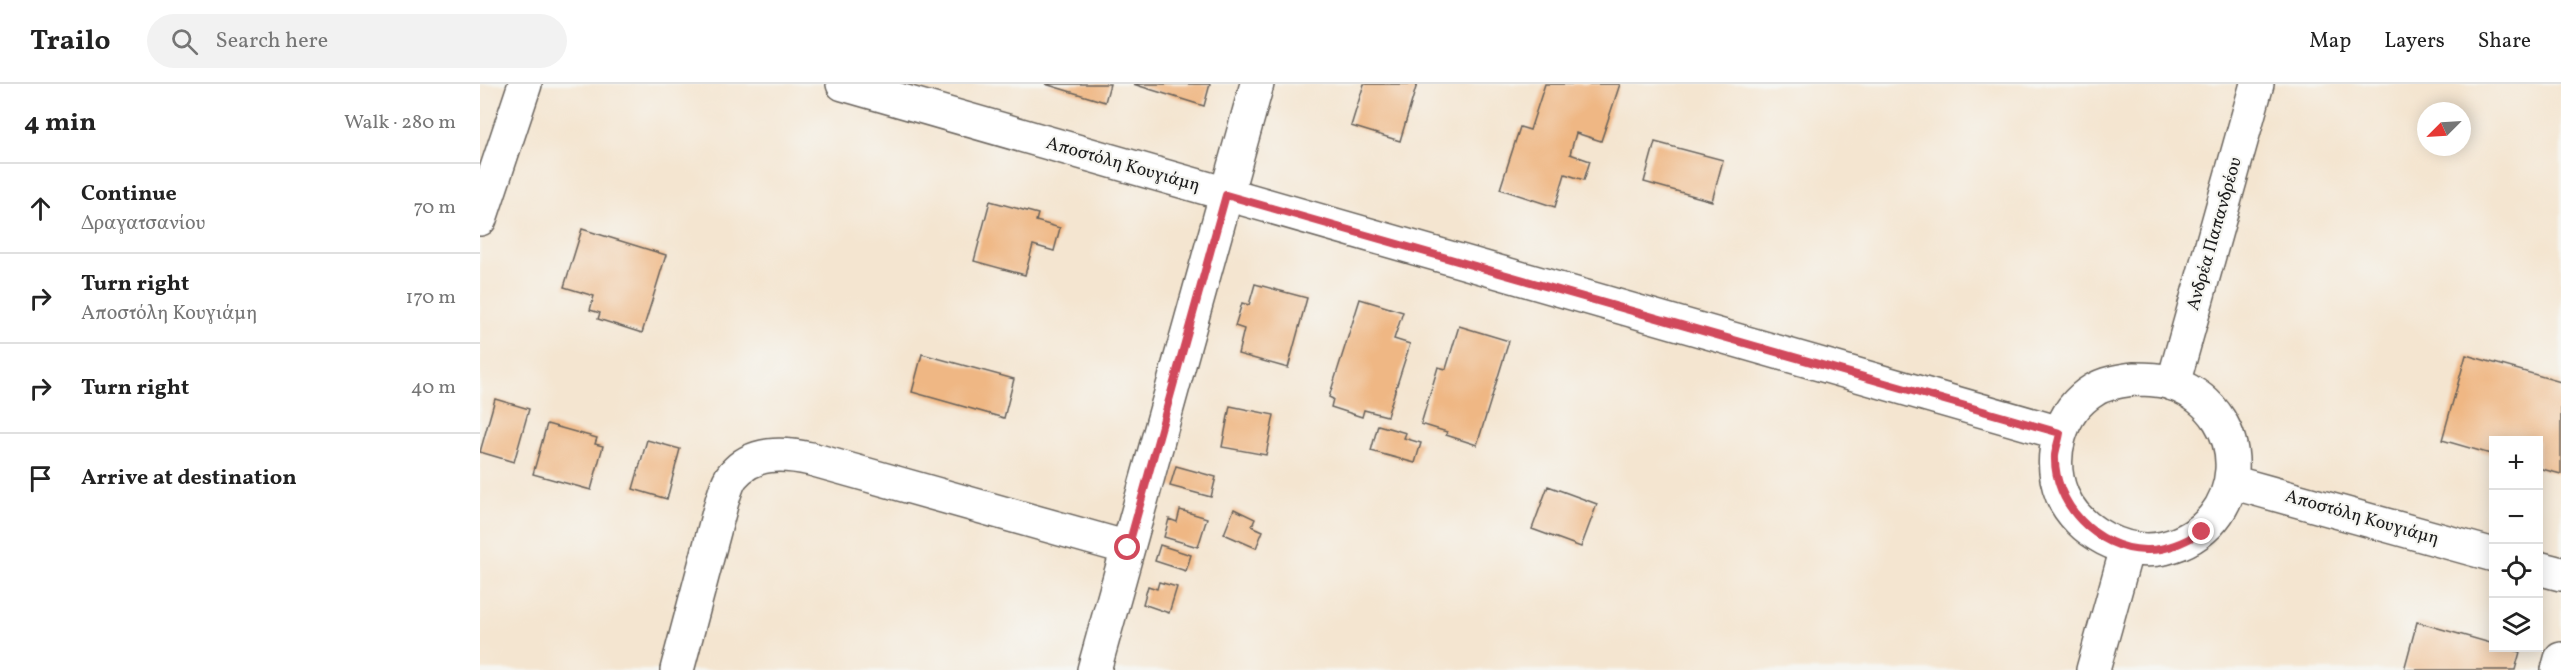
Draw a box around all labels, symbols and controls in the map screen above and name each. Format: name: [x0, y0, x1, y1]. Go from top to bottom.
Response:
search box: [147, 14, 567, 68]
text: Trailo: [30, 22, 111, 61]
icon: search: [168, 25, 201, 58]
text: Search here: [216, 26, 328, 57]
text: Map: [2309, 27, 2351, 56]
text: Layers: [2384, 27, 2445, 56]
text: Share: [2478, 27, 2531, 56]
north arrow: [2417, 102, 2471, 156]
text: 4 min: [24, 105, 96, 141]
text: Walk · 280 m: [344, 109, 456, 137]
street label: Αποστόλη Κουγιάμη: [1043, 131, 1203, 199]
street label: Ανδρέα Παπανδρέου: [2181, 155, 2249, 313]
text: Continue: [81, 179, 177, 210]
icon: ahead: [24, 192, 57, 225]
text: 70 m: [413, 194, 456, 222]
text: Δραγατσανίου: [81, 210, 205, 238]
text: Turn right: [81, 269, 189, 300]
icon: right: [24, 282, 57, 315]
text: 170 m: [406, 284, 456, 312]
text: Αποστόλη Κουγιάμη: [81, 300, 258, 328]
icon: right: [24, 372, 57, 405]
text: Turn right: [81, 373, 189, 404]
text: 40 m: [411, 374, 456, 402]
map controls: [2489, 436, 2543, 652]
button: +: [2489, 436, 2543, 490]
icon: arrive: [24, 462, 57, 495]
text: Arrive at destination: [81, 463, 297, 494]
street label: Αποστόλη Κουγιάμη: [2282, 484, 2442, 552]
button: −: [2489, 490, 2543, 544]
route end: [2188, 518, 2214, 544]
route start: [1114, 534, 1140, 560]
button: locate: [2489, 544, 2543, 598]
button: layers: [2489, 598, 2543, 652]

